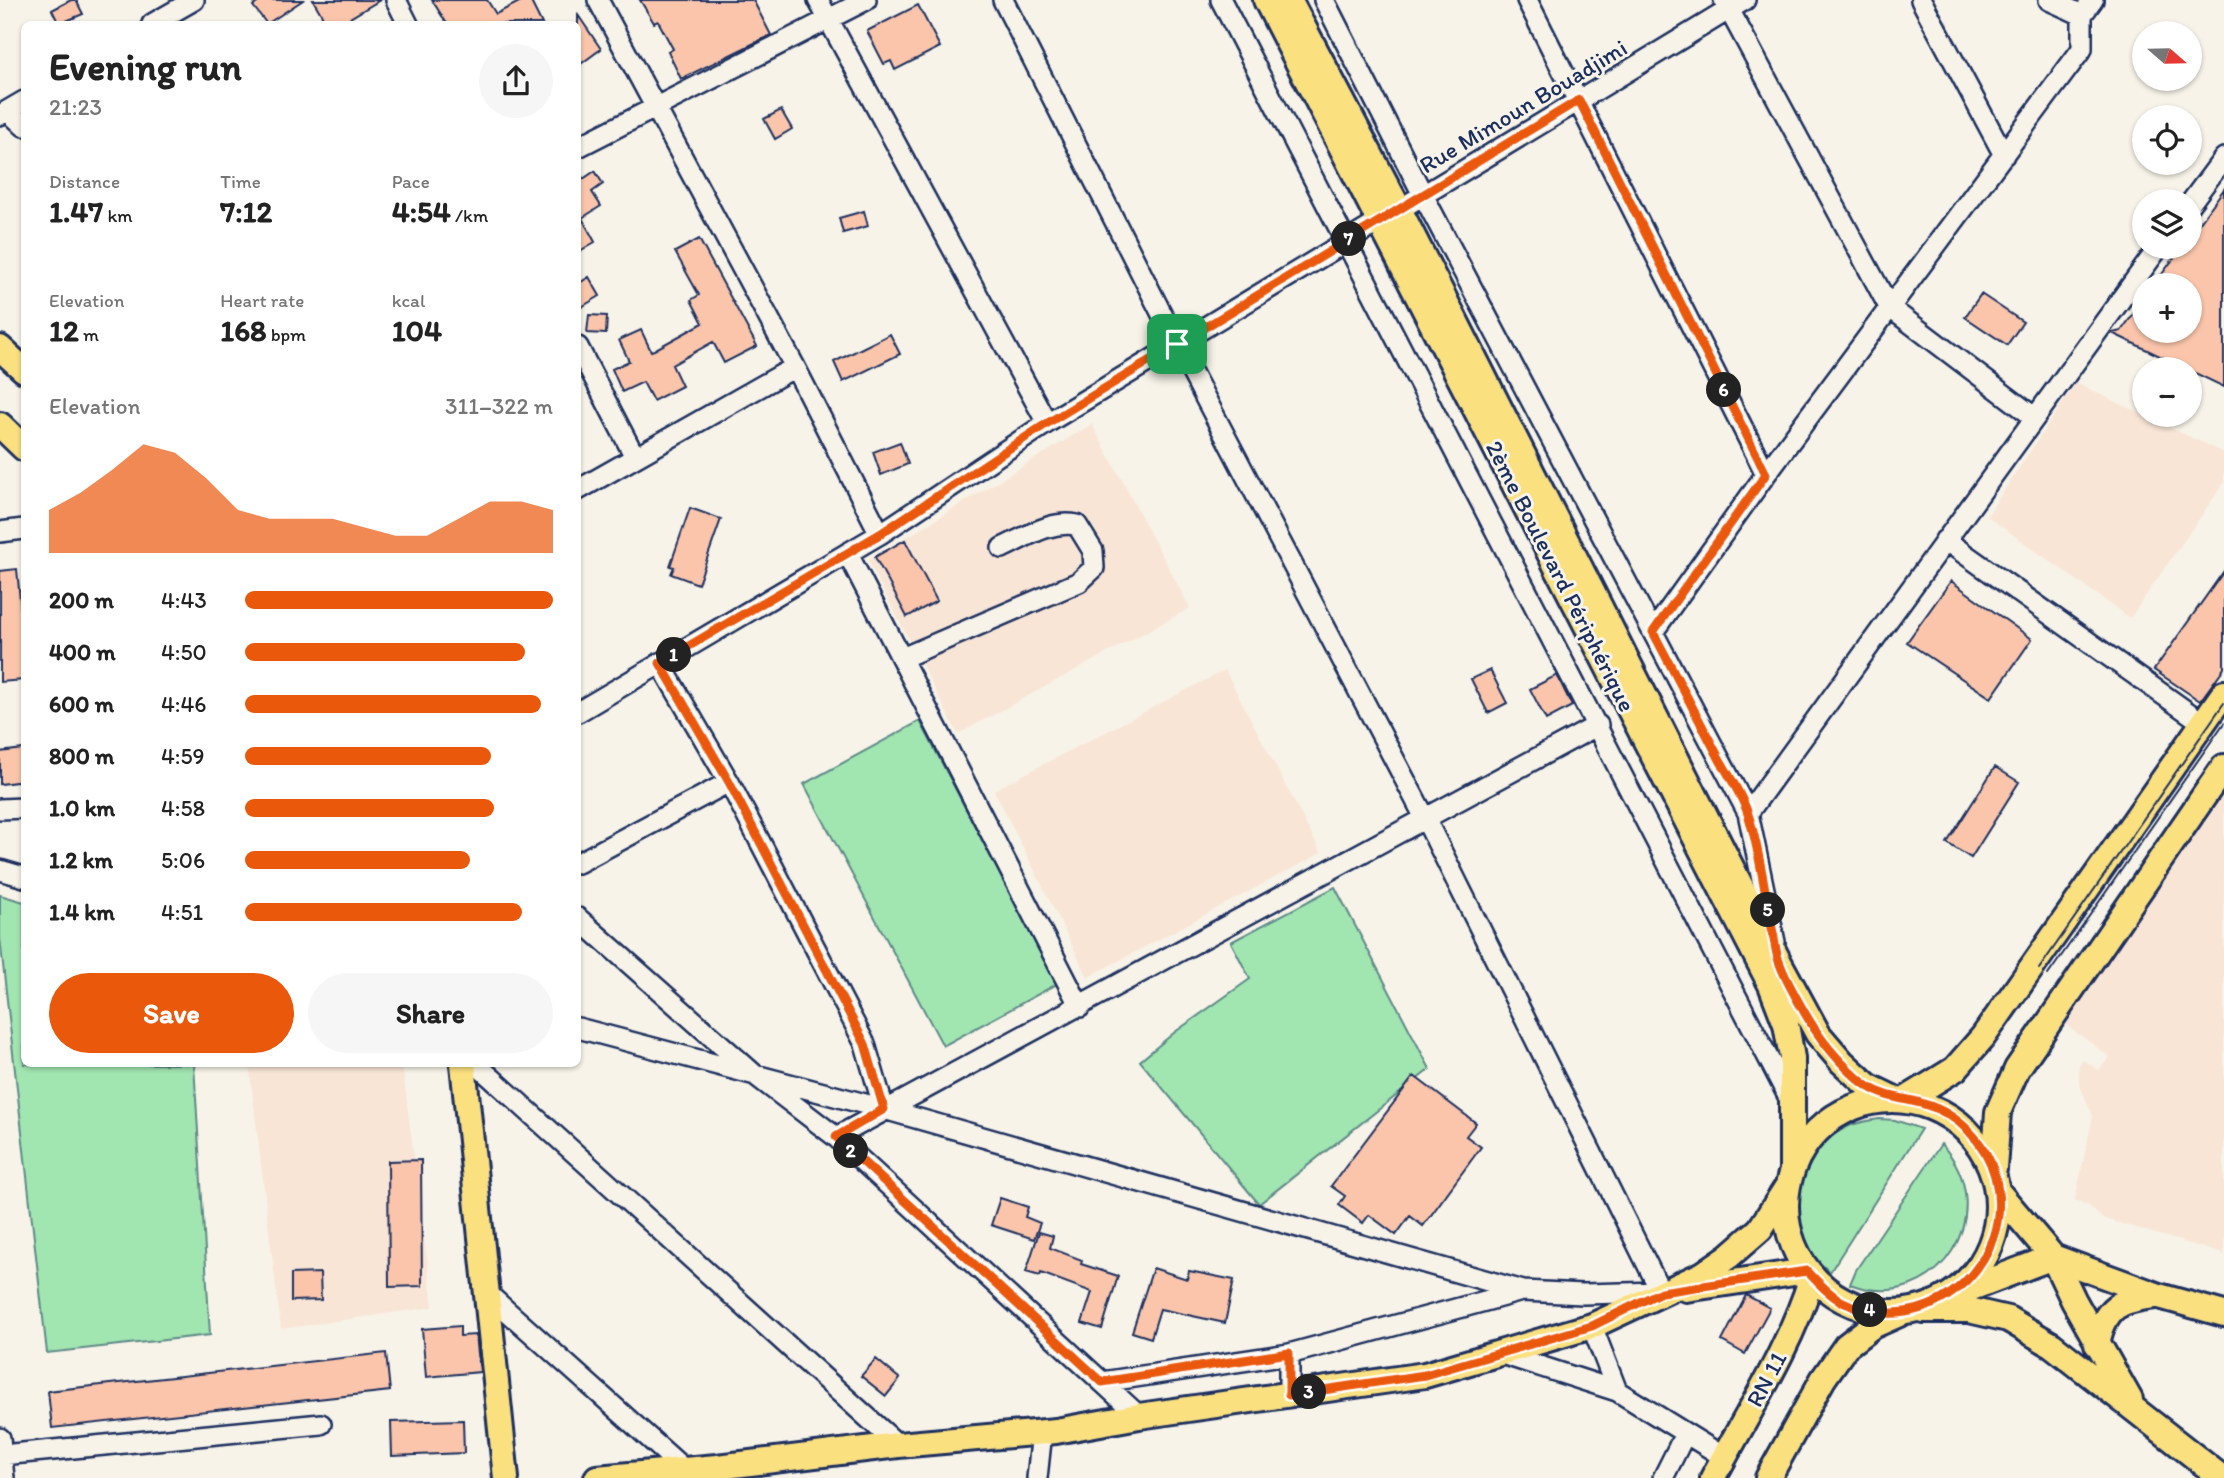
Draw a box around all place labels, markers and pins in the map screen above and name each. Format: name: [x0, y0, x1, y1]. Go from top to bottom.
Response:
pin: 7: [1332, 222, 1366, 256]
pin: [1147, 314, 1207, 374]
pin: 6: [1706, 372, 1742, 408]
pin: 1: [656, 638, 692, 672]
pin: 5: [1750, 892, 1786, 928]
pin: 2: [834, 1134, 868, 1168]
pin: 4: [1853, 1292, 1888, 1328]
pin: 3: [1292, 1374, 1326, 1410]

